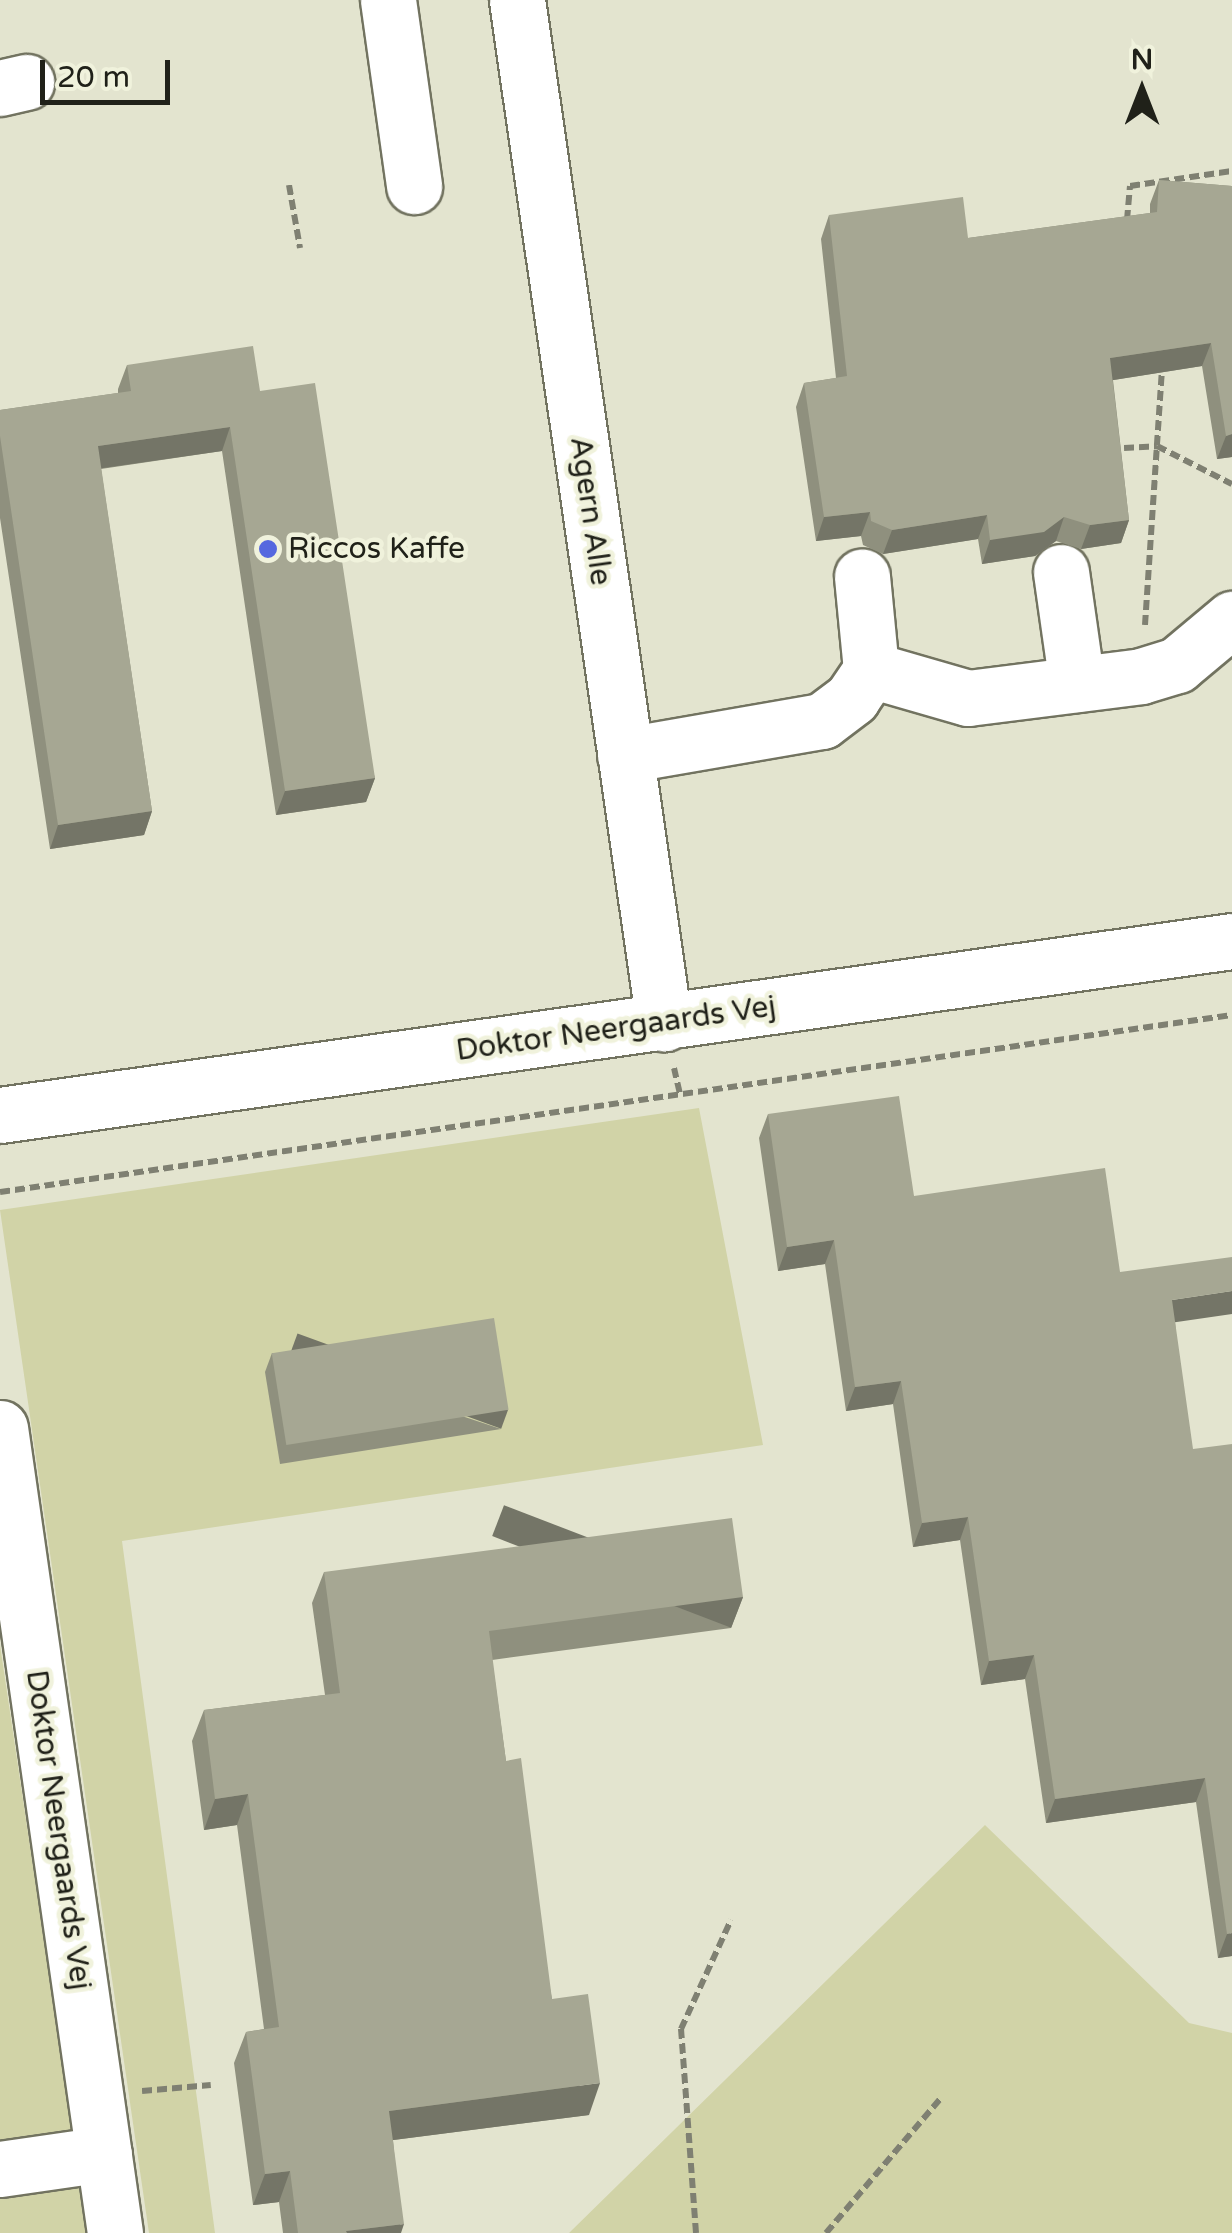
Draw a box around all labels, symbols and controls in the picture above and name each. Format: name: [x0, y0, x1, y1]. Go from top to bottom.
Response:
scale bar: [45, 40, 175, 102]
north arrow: [1092, 40, 1192, 140]
text: N: [1131, 43, 1153, 77]
text: 20 m: [57, 59, 130, 96]
street label: Agern Alle: [562, 434, 618, 588]
place label: Riccos Kaffe: [288, 531, 465, 567]
marker: Riccos Kaffe: [257, 538, 279, 560]
street label: Doktor Neergaards Vej: [454, 989, 778, 1069]
street label: Doktor Neergaards Vej: [18, 1668, 98, 1992]

